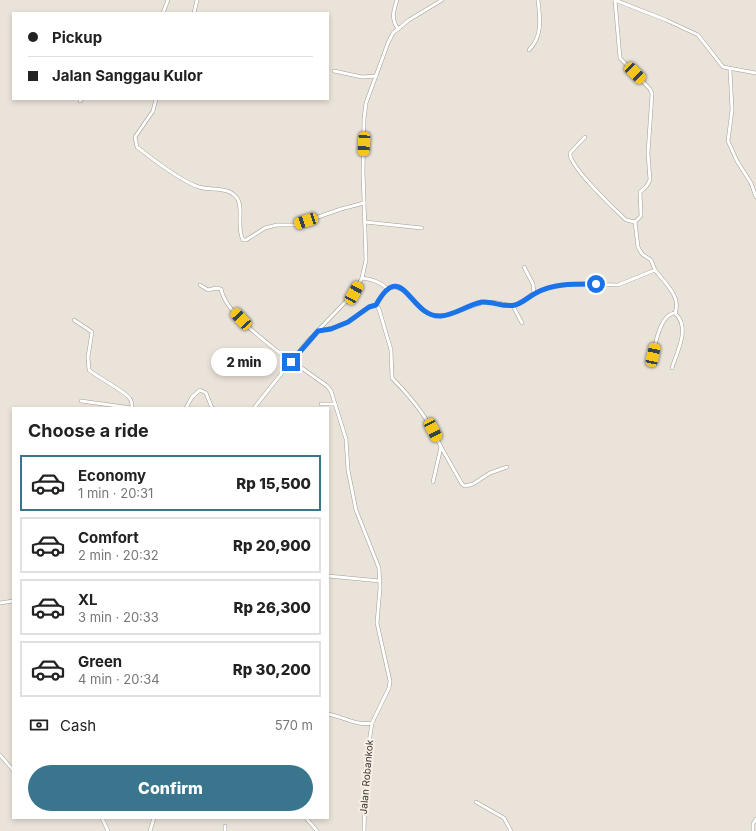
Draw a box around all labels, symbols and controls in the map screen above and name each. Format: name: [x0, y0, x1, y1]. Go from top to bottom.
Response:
text: Pickup: [52, 28, 102, 47]
car: [622, 60, 648, 86]
text: Jalan Sanggau Kulor: [52, 66, 203, 85]
car: [357, 132, 371, 156]
car: [293, 212, 319, 230]
route start: [587, 275, 605, 293]
car: [343, 280, 365, 306]
car: [228, 306, 254, 332]
car: [645, 342, 661, 368]
callout: 2 min: [211, 348, 277, 376]
route end: [282, 353, 300, 371]
text: 2 min: [226, 354, 262, 370]
car: [422, 417, 444, 443]
text: Choose a ride: [28, 420, 149, 441]
icon: car: [30, 465, 66, 501]
text: Economy: [78, 466, 146, 485]
text: Rp 15,500: [236, 474, 311, 493]
text: 1 min · 20:31: [78, 485, 153, 501]
icon: car: [30, 527, 66, 563]
text: Comfort: [78, 528, 139, 547]
text: Rp 20,900: [233, 536, 311, 555]
text: 2 min · 20:32: [78, 547, 159, 563]
icon: car: [30, 589, 66, 625]
text: XL: [78, 590, 98, 609]
text: Rp 26,300: [234, 598, 311, 617]
text: 3 min · 20:33: [78, 609, 159, 625]
icon: car: [30, 651, 66, 687]
text: Green: [78, 652, 122, 671]
text: Rp 30,200: [233, 660, 311, 679]
text: 4 min · 20:34: [78, 671, 160, 687]
icon: cash: [28, 714, 50, 736]
text: Cash: [60, 716, 96, 735]
text: 570 m: [275, 717, 313, 733]
street label: Jalan Robankok: [357, 739, 375, 815]
button: Confirm: [28, 765, 313, 811]

